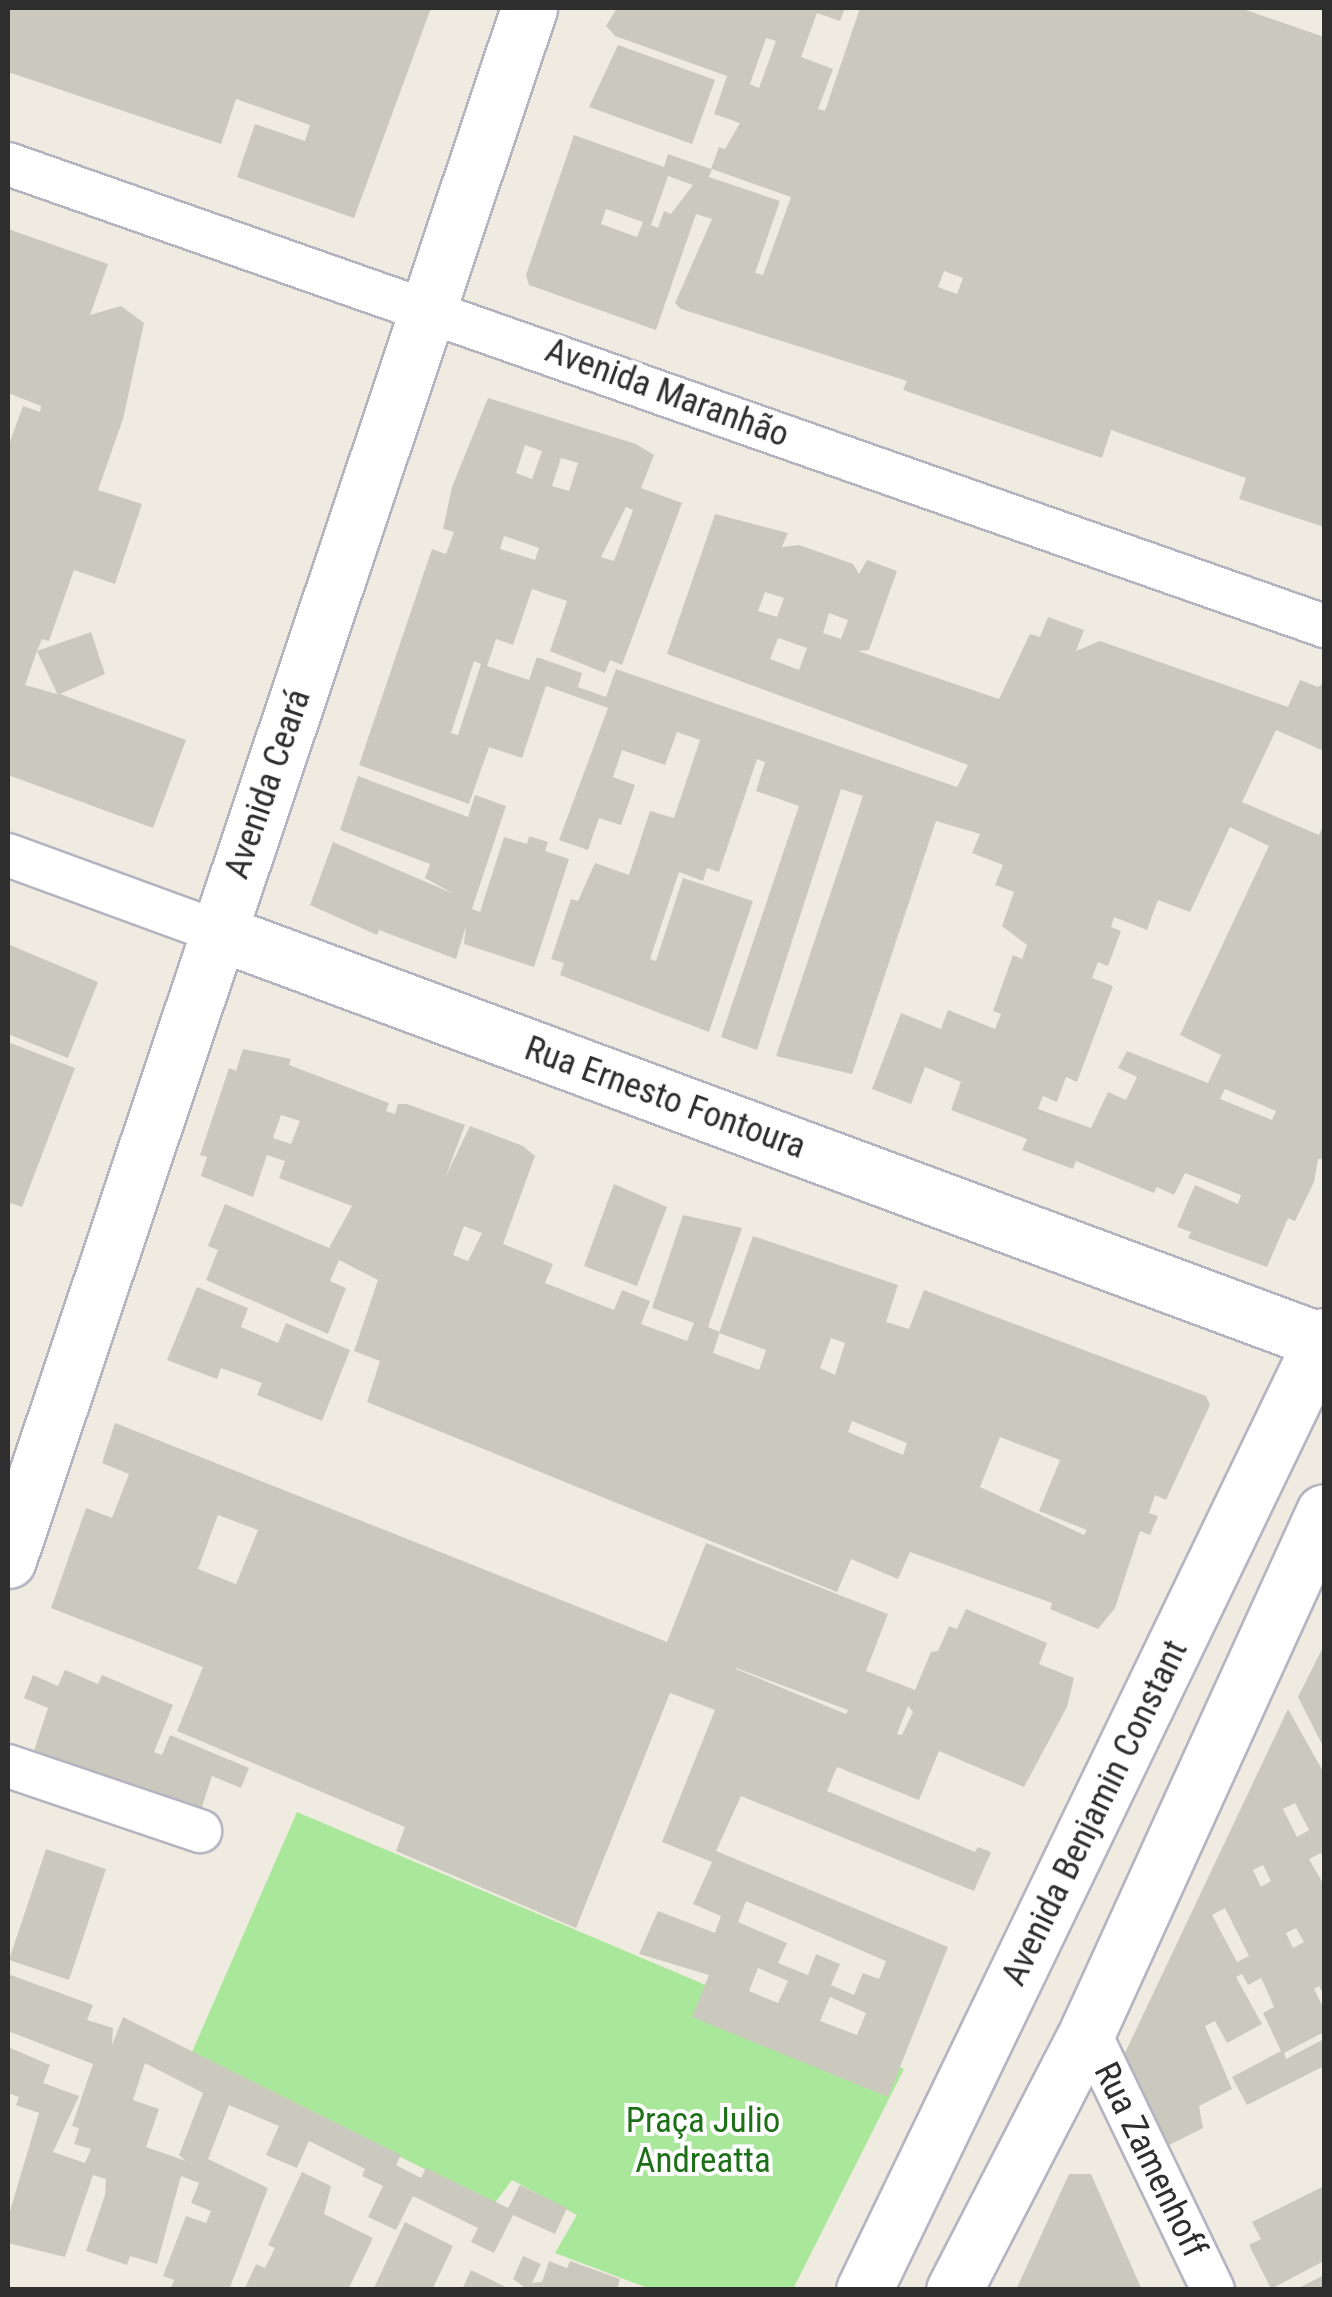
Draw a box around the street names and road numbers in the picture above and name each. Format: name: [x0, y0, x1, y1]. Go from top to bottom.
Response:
street label: Avenida Maranhão: [540, 330, 794, 456]
street label: Avenida Ceará: [216, 684, 320, 884]
street label: Rua Ernesto Fontoura: [519, 1028, 811, 1168]
street label: Avenida Benjamin Constant: [993, 1634, 1197, 1992]
street label: Rua Zamenhoff: [1085, 2056, 1215, 2264]

